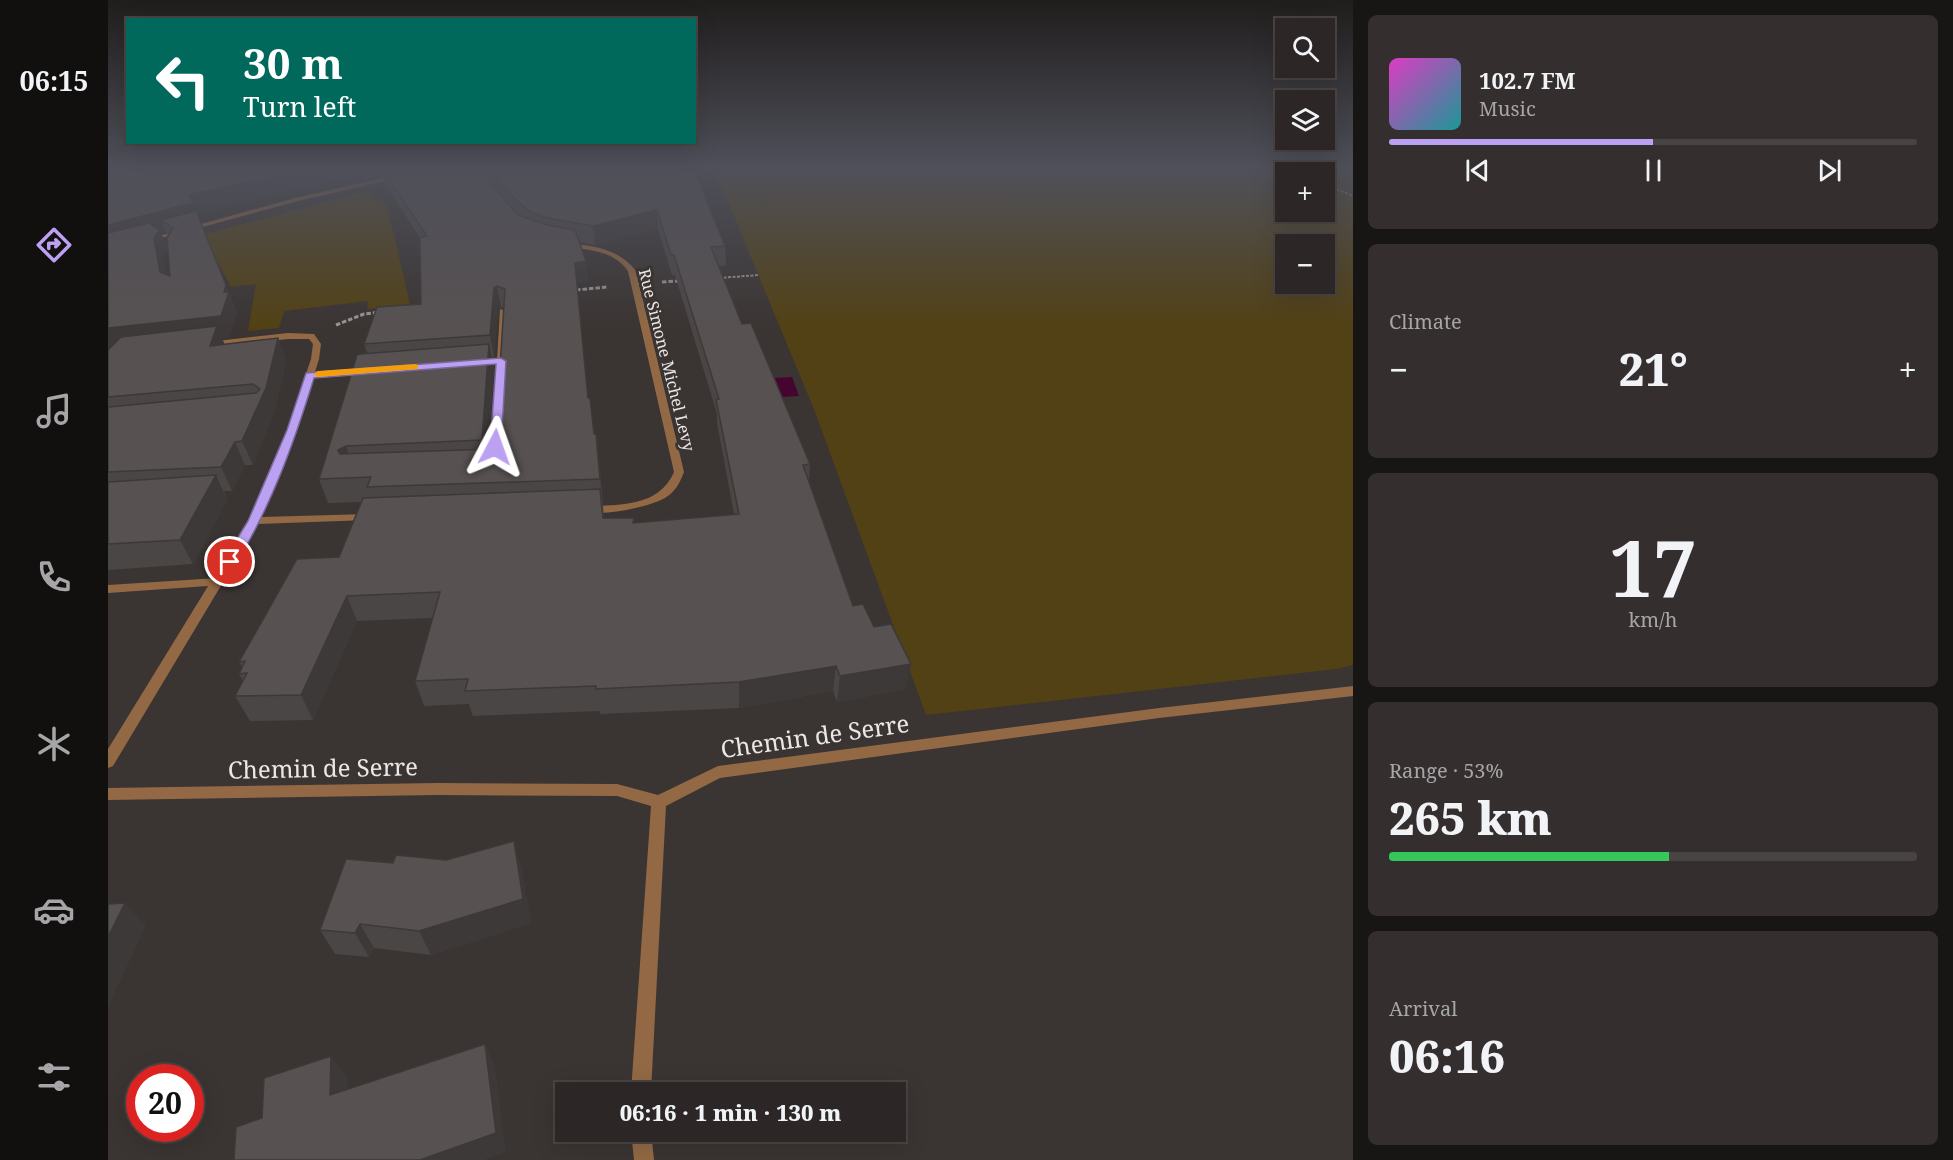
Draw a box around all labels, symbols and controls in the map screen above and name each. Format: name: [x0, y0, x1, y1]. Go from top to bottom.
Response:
map controls: [1275, 18, 1335, 294]
button: search: [1275, 18, 1335, 78]
text: 30 m: [243, 34, 343, 91]
icon: left: [144, 42, 222, 120]
text: 06:15: [19, 62, 89, 99]
text: 102.7 FM: [1479, 65, 1576, 95]
text: Turn left: [243, 88, 356, 125]
button: layers: [1275, 90, 1335, 150]
text: Music: [1479, 95, 1536, 122]
icon: previous: [1461, 154, 1494, 187]
icon: pause: [1637, 154, 1670, 187]
icon: next: [1813, 154, 1846, 187]
button: +: [1275, 162, 1335, 222]
icon: directions: [33, 224, 75, 266]
button: −: [1275, 234, 1335, 294]
street label: Rue Simone Michel Levy: [634, 266, 701, 454]
text: Climate: [1389, 308, 1462, 335]
text: 21°: [1619, 338, 1688, 399]
text: −: [1389, 347, 1408, 392]
text: +: [1899, 347, 1917, 392]
icon: music: [33, 390, 75, 432]
position arrow: [463, 415, 527, 479]
text: 17: [1609, 514, 1697, 620]
pin: [204, 536, 255, 587]
icon: arrive: [213, 545, 246, 578]
icon: phone: [33, 556, 75, 598]
text: km/h: [1628, 606, 1678, 633]
street label: Chemin de Serre: [718, 706, 911, 765]
icon: climate: [33, 723, 75, 765]
street label: Chemin de Serre: [228, 749, 418, 786]
text: Range · 53%: [1389, 757, 1503, 784]
text: 265 km: [1389, 787, 1552, 848]
icon: car: [33, 889, 75, 931]
text: Arrival: [1389, 995, 1457, 1022]
text: 06:16: [1389, 1025, 1505, 1086]
icon: filters: [33, 1056, 75, 1098]
speed limit sign: 20: [126, 1064, 204, 1142]
text: 06:16 · 1 min · 130 m: [620, 1097, 841, 1127]

